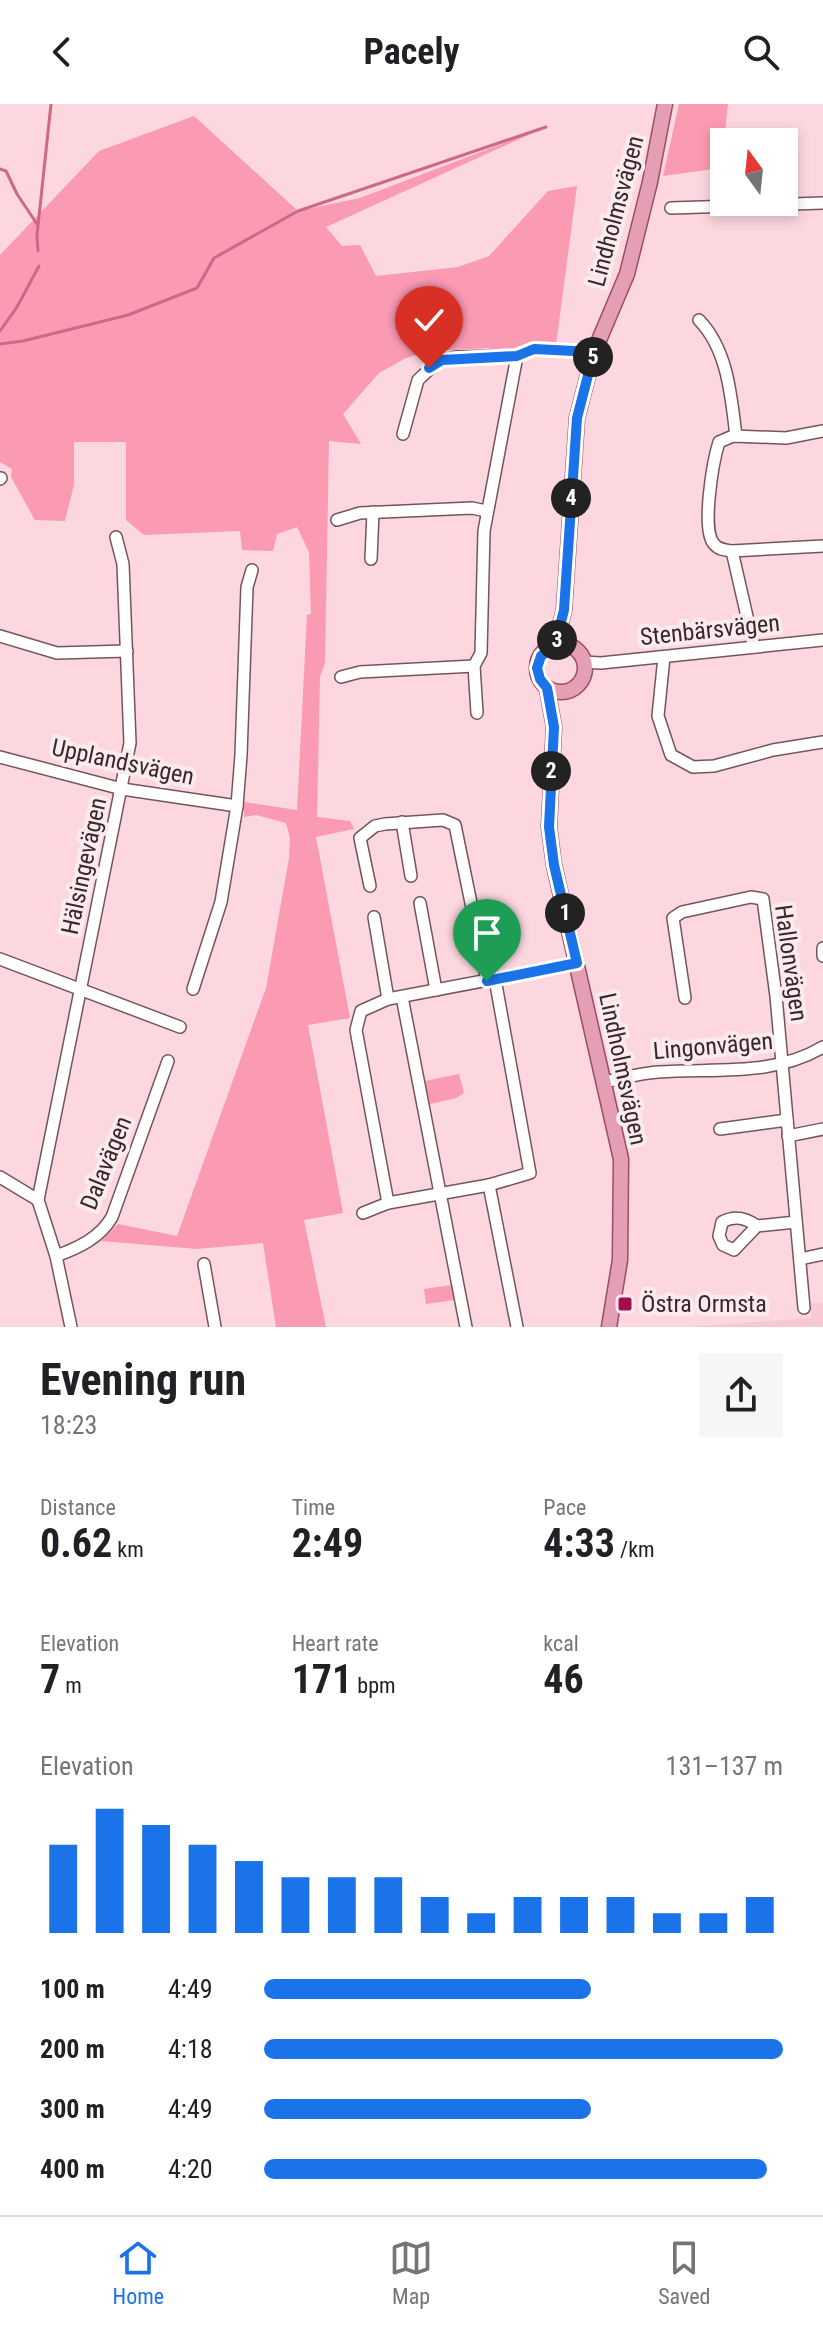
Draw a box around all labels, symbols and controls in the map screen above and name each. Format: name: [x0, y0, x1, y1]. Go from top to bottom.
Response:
icon: back: [40, 30, 84, 74]
icon: search: [739, 30, 783, 74]
text: Pacely: [363, 31, 460, 73]
north arrow: [710, 128, 798, 216]
map controls: [710, 128, 798, 216]
street label: Lindholmsvägen: [582, 133, 650, 289]
pin: [395, 286, 463, 368]
icon: check: [407, 298, 451, 342]
pin: 5: [573, 337, 613, 377]
text: 5: [587, 344, 599, 369]
pin: 4: [551, 478, 591, 518]
text: 4: [565, 485, 577, 510]
street label: Stenbärsvägen: [639, 609, 781, 651]
pin: 3: [537, 620, 577, 660]
text: 3: [551, 627, 563, 652]
street label: Upplandsvägen: [49, 733, 197, 791]
pin: 2: [531, 751, 571, 791]
text: 2: [545, 758, 557, 783]
street label: Hälsingevägen: [56, 795, 112, 937]
pin: 1: [545, 893, 585, 933]
pin: [453, 899, 521, 981]
text: 1: [559, 900, 571, 925]
street label: Hallonvägen: [769, 903, 813, 1023]
icon: arrive: [465, 911, 509, 955]
street label: Lindholmsvägen: [593, 990, 653, 1148]
street label: Lingonvägen: [652, 1027, 774, 1065]
street label: Dalavägen: [75, 1112, 137, 1214]
place label: Östra Ormsta: [641, 1290, 767, 1318]
marker: Östra Ormsta: [616, 1295, 634, 1313]
button: share: [699, 1353, 783, 1437]
text: Evening run: [40, 1354, 246, 1406]
text: 18:23: [40, 1410, 97, 1440]
text: Distance: [40, 1495, 116, 1520]
text: Time: [292, 1495, 335, 1520]
text: Pace: [543, 1495, 586, 1520]
text: 0.62: [40, 1520, 112, 1567]
text: 2:49: [292, 1520, 363, 1567]
text: 4:33: [543, 1520, 615, 1567]
text: km: [112, 1537, 144, 1562]
text: /km: [615, 1537, 655, 1562]
text: Elevation: [40, 1631, 119, 1656]
text: Heart rate: [292, 1631, 379, 1656]
text: kcal: [543, 1631, 579, 1656]
text: 7: [40, 1656, 60, 1703]
text: 171: [292, 1656, 352, 1703]
text: 46: [543, 1656, 584, 1703]
text: m: [60, 1673, 82, 1698]
text: bpm: [352, 1673, 396, 1698]
text: Elevation: [40, 1751, 134, 1781]
text: 131–137 m: [666, 1751, 783, 1781]
text: 100 m: [40, 1974, 105, 2004]
text: 4:49: [168, 1974, 213, 2004]
text: 200 m: [40, 2034, 105, 2064]
text: 4:18: [168, 2034, 213, 2064]
text: 300 m: [40, 2094, 105, 2124]
text: 4:49: [168, 2094, 213, 2124]
text: 400 m: [40, 2154, 105, 2184]
text: 4:20: [168, 2154, 213, 2184]
tab: Home: [113, 2236, 164, 2309]
tab: Map: [389, 2236, 433, 2309]
tab: Saved: [658, 2236, 710, 2309]

